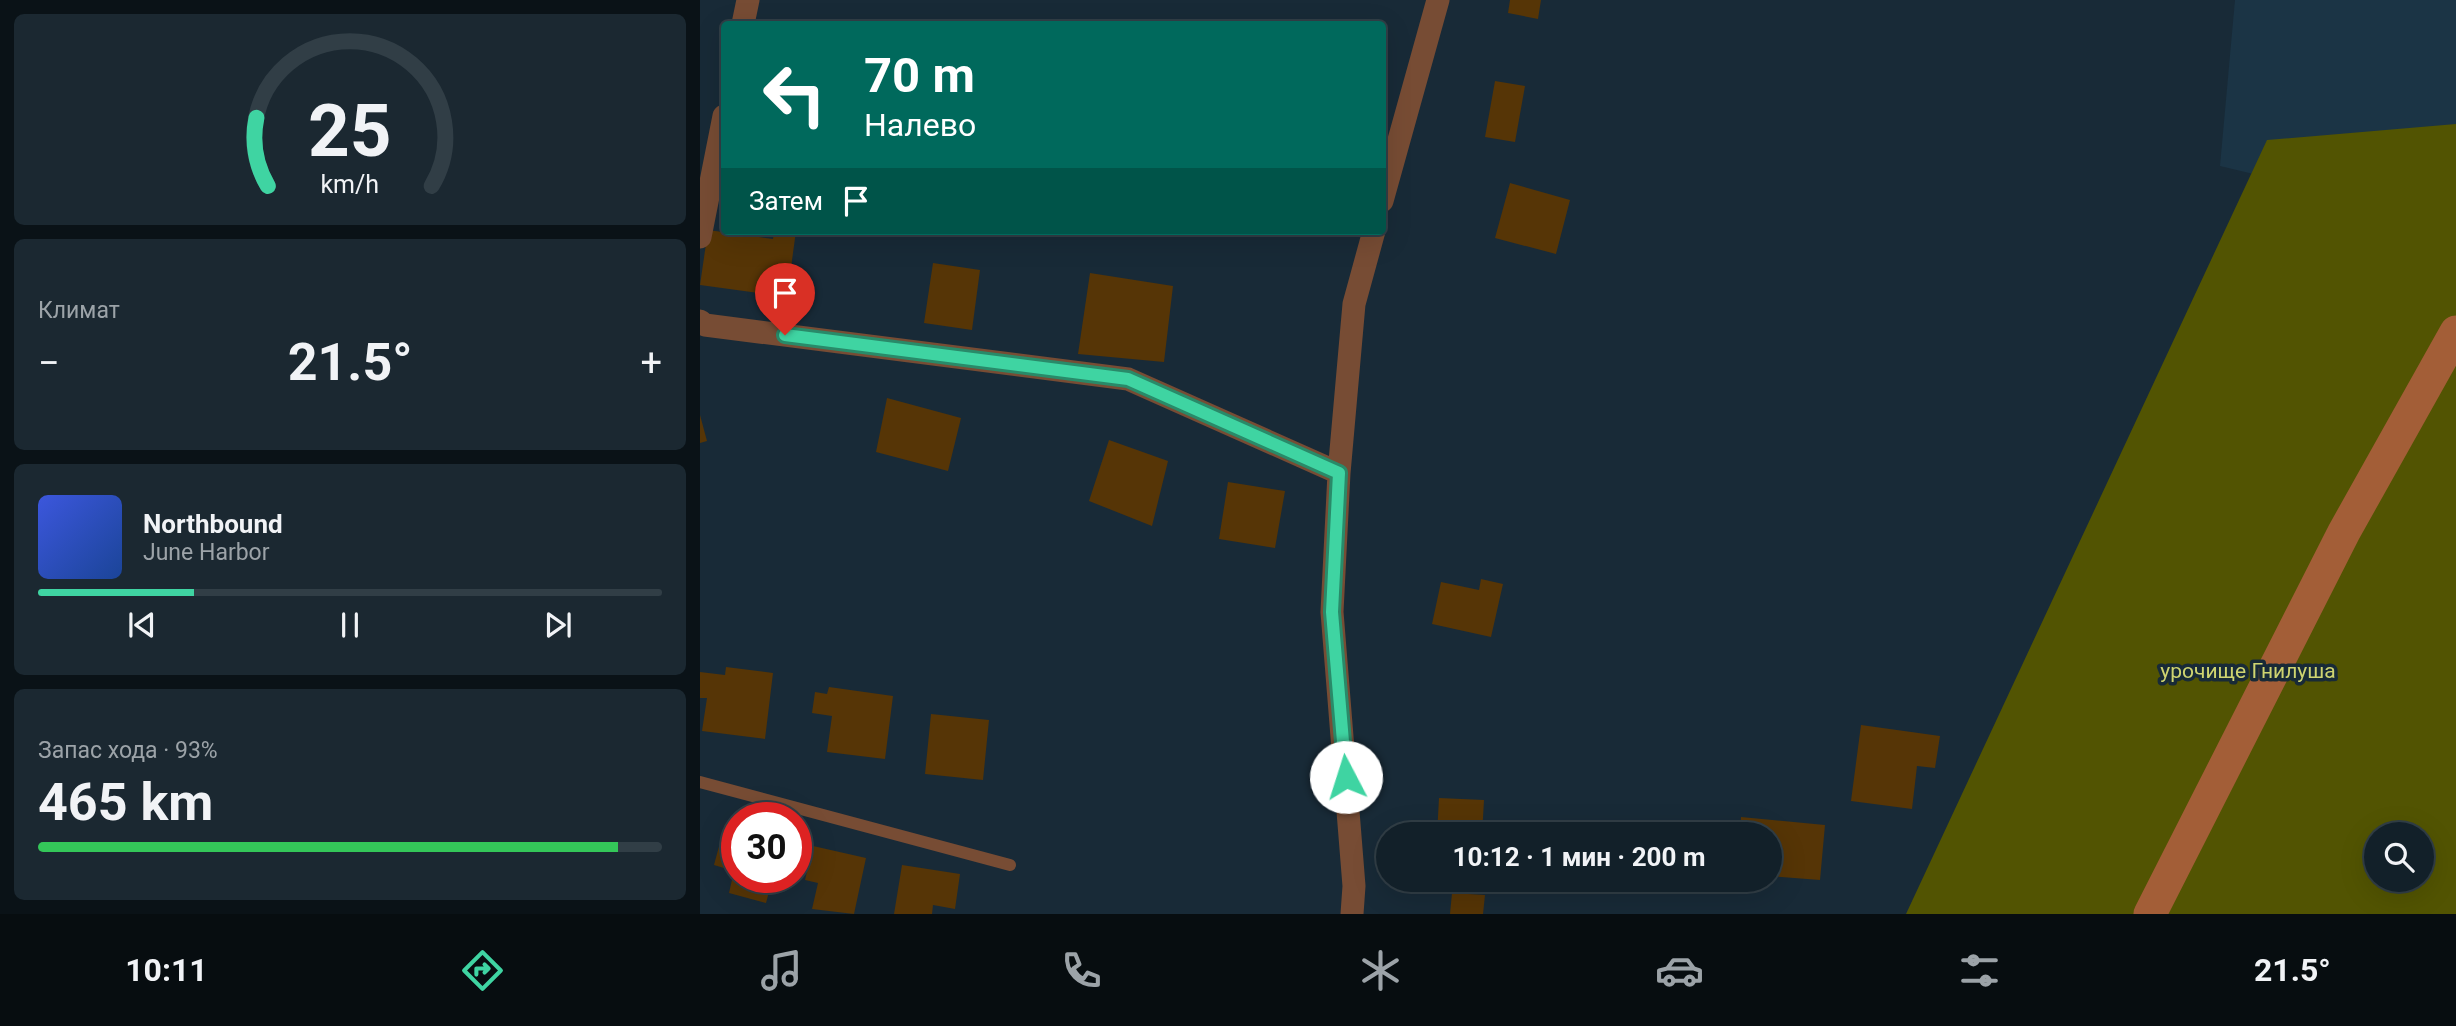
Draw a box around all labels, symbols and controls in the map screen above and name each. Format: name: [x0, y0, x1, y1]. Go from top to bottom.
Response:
text: 70 m: [864, 47, 975, 104]
icon: left: [749, 49, 840, 140]
text: 25: [308, 88, 392, 174]
text: Налево: [864, 106, 976, 144]
text: km/h: [321, 169, 379, 198]
icon: arrive: [837, 182, 875, 220]
text: Затем: [749, 186, 823, 216]
pin: [755, 263, 815, 335]
icon: arrive: [766, 274, 804, 312]
text: Климат: [38, 297, 120, 324]
text: 21.5°: [288, 332, 413, 393]
text: −: [38, 341, 60, 385]
text: +: [640, 341, 662, 385]
text: Northbound: [143, 509, 283, 539]
text: June Harbor: [143, 539, 270, 566]
icon: previous: [123, 606, 161, 644]
icon: pause: [331, 606, 369, 644]
icon: next: [539, 606, 577, 644]
park label: урочище Гнилуша: [2160, 659, 2336, 683]
text: Запас хода · 93%: [38, 737, 218, 764]
position arrow: [1309, 740, 1383, 814]
text: 465 km: [38, 772, 213, 833]
speed limit sign: 30: [721, 802, 812, 893]
map controls: [2364, 822, 2434, 892]
button: search: [2364, 822, 2434, 892]
text: 10:12 · 1 мин · 200 m: [1453, 842, 1705, 872]
icon: directions: [458, 946, 507, 995]
icon: music: [757, 946, 806, 995]
icon: phone: [1057, 946, 1106, 995]
icon: climate: [1356, 946, 1405, 995]
icon: car: [1655, 946, 1704, 995]
icon: filters: [1955, 946, 2004, 995]
text: 10:11: [125, 951, 208, 989]
text: 21.5°: [2254, 951, 2331, 989]

